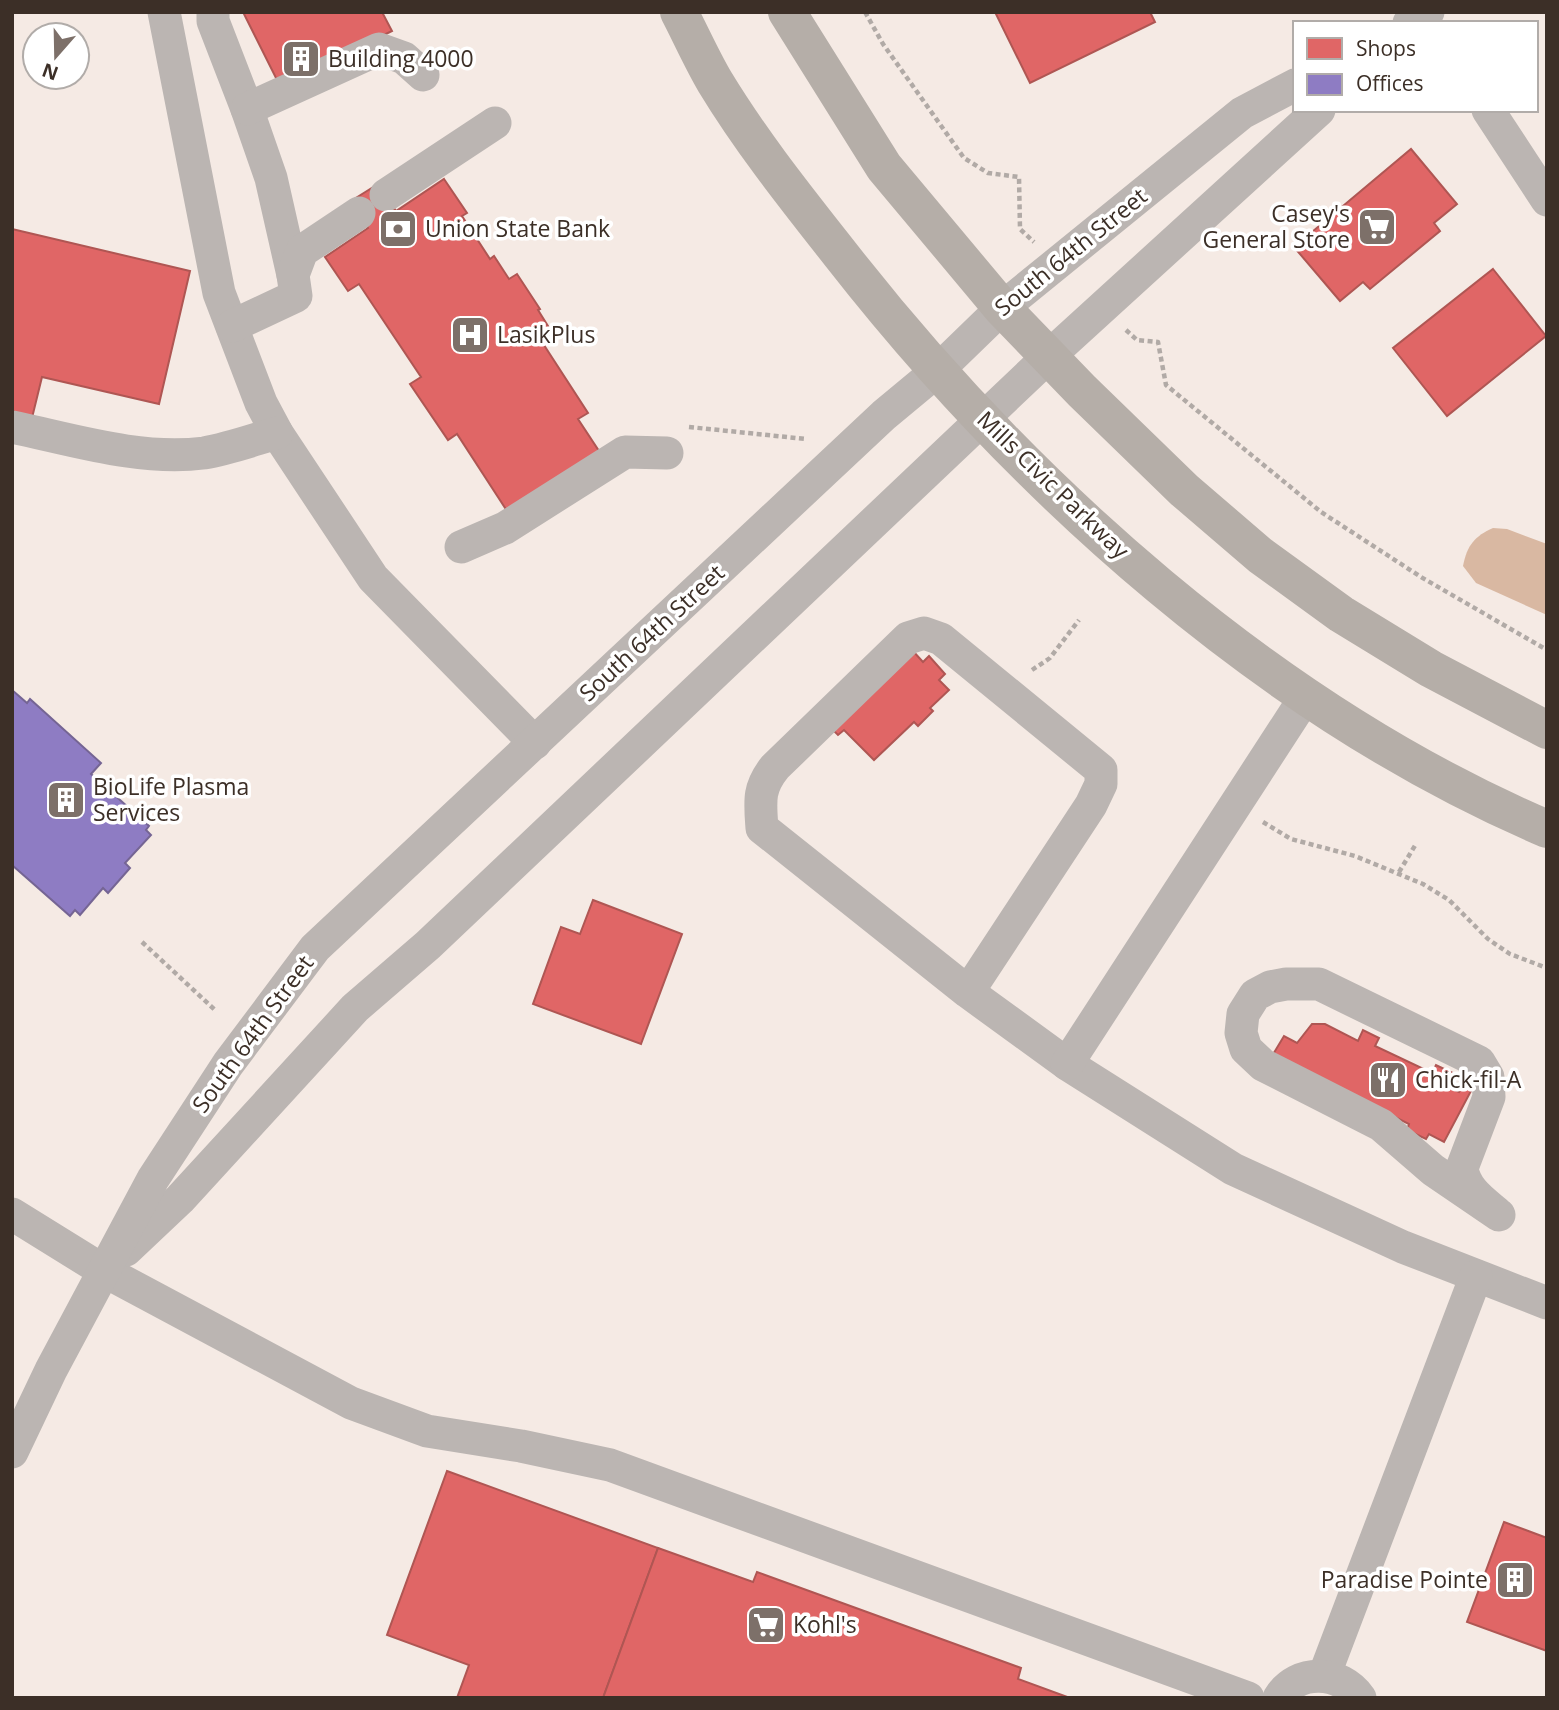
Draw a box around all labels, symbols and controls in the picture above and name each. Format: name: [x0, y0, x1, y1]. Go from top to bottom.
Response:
north arrow: [21, 21, 91, 91]
legend: [1293, 21, 1538, 112]
text: Shops: [1356, 34, 1416, 62]
building icon: Building 4000: [280, 38, 322, 80]
place label: Building 4000: [328, 42, 474, 74]
text: N: [38, 57, 62, 87]
text: Offices: [1356, 69, 1424, 97]
street label: South 64th Street: [987, 180, 1153, 323]
place label: Casey's General Store: [1202, 197, 1350, 255]
supermarket icon: Casey's General Store: [1356, 206, 1398, 248]
bank icon: Union State Bank: [377, 208, 419, 250]
place label: Union State Bank: [425, 212, 610, 244]
hospital icon: LasikPlus: [449, 314, 491, 356]
place label: LasikPlus: [497, 318, 595, 350]
street label: Mills Civic Parkway: [971, 403, 1137, 566]
street label: South 64th Street: [572, 557, 731, 708]
place label: BioLife Plasma Services: [93, 770, 249, 828]
building icon: BioLife Plasma Services: [45, 779, 87, 821]
street label: South 64th Street: [184, 948, 320, 1119]
restaurant icon: Chick-fil-A: [1367, 1059, 1409, 1101]
place label: Chick-fil-A: [1415, 1063, 1522, 1095]
building icon: Paradise Pointe: [1494, 1559, 1536, 1601]
place label: Paradise Pointe: [1321, 1563, 1488, 1595]
supermarket icon: Kohl's: [745, 1604, 787, 1646]
place label: Kohl's: [793, 1608, 857, 1640]

